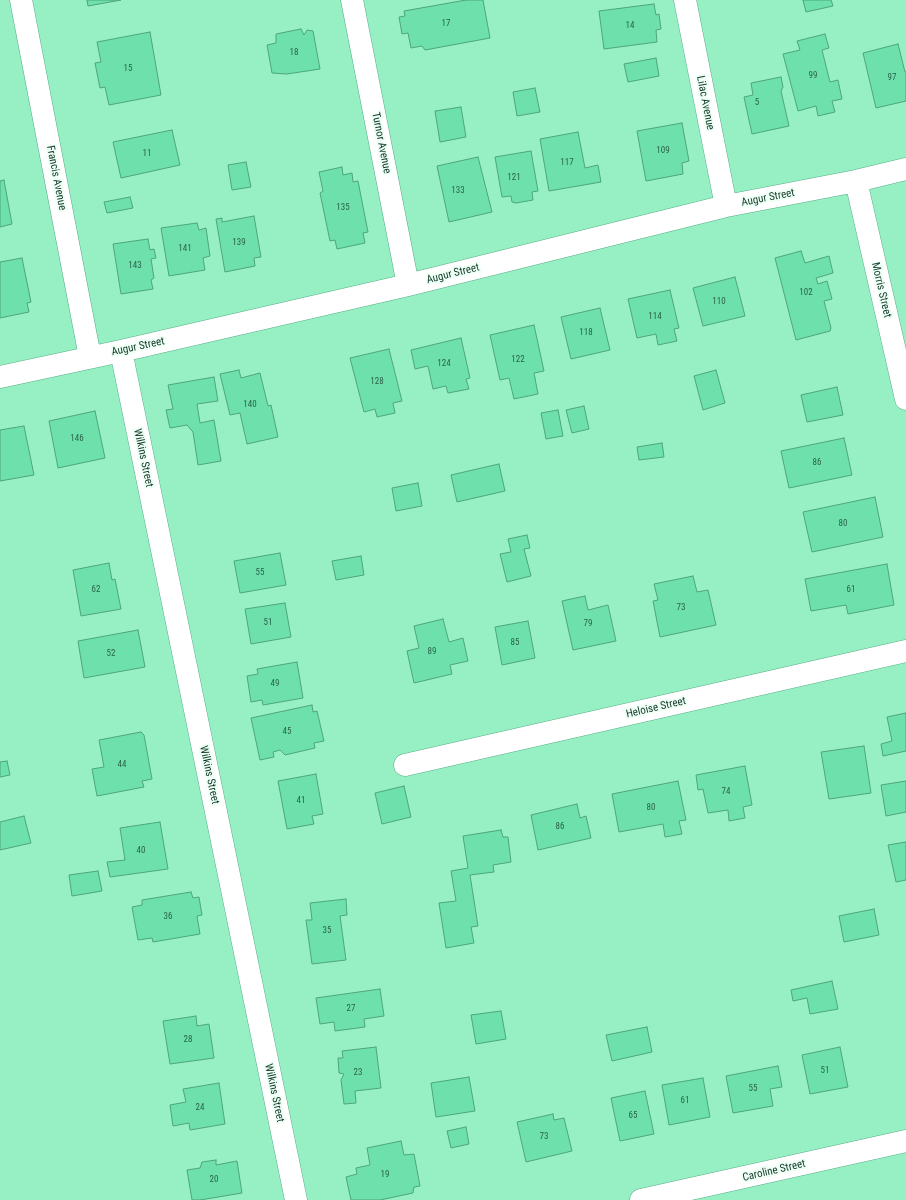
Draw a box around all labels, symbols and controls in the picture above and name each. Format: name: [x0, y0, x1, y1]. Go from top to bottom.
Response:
house number: 17: [442, 19, 450, 29]
house number: 14: [626, 21, 634, 31]
house number: 18: [290, 48, 298, 58]
house number: 15: [124, 64, 132, 74]
house number: 99: [809, 71, 817, 81]
house number: 97: [888, 73, 896, 83]
street label: Lilac Avenue: [693, 75, 717, 131]
house number: 5: [755, 98, 759, 108]
street label: Turnor Avenue: [369, 111, 393, 175]
street label: Francis Avenue: [43, 144, 69, 212]
house number: 109: [656, 146, 670, 156]
house number: 11: [143, 149, 151, 159]
house number: 117: [560, 158, 574, 168]
house number: 121: [507, 173, 521, 183]
house number: 133: [451, 186, 465, 196]
street label: Augur Street: [740, 186, 796, 210]
house number: 135: [336, 203, 350, 213]
house number: 139: [232, 238, 246, 248]
house number: 141: [178, 244, 192, 254]
house number: 143: [128, 261, 142, 271]
street label: Augur Street: [425, 261, 481, 287]
street label: Morris Street: [868, 261, 894, 319]
house number: 102: [799, 288, 813, 298]
house number: 110: [712, 297, 726, 307]
house number: 114: [648, 312, 662, 322]
house number: 118: [579, 328, 593, 338]
street label: Augur Street: [110, 335, 166, 359]
house number: 122: [511, 355, 525, 365]
house number: 124: [437, 359, 451, 369]
house number: 128: [370, 377, 384, 387]
house number: 140: [243, 400, 257, 410]
street label: Wilkins Street: [130, 428, 156, 488]
house number: 146: [70, 434, 84, 444]
house number: 86: [813, 458, 821, 468]
house number: 80: [839, 519, 847, 529]
house number: 55: [256, 568, 264, 578]
house number: 62: [92, 585, 100, 595]
house number: 61: [847, 585, 855, 595]
house number: 73: [677, 603, 685, 613]
house number: 51: [264, 618, 272, 628]
house number: 79: [584, 619, 592, 629]
house number: 85: [511, 638, 519, 648]
house number: 89: [428, 647, 436, 657]
house number: 52: [107, 649, 115, 659]
house number: 49: [271, 679, 279, 689]
street label: Heloise Street: [625, 695, 687, 721]
house number: 45: [283, 727, 291, 737]
street label: Wilkins Street: [196, 745, 222, 805]
house number: 44: [118, 760, 126, 770]
house number: 74: [722, 787, 730, 797]
house number: 41: [297, 796, 305, 806]
house number: 80: [647, 803, 655, 813]
house number: 86: [556, 822, 564, 832]
house number: 40: [137, 846, 145, 856]
house number: 36: [164, 912, 172, 922]
house number: 35: [323, 926, 331, 936]
house number: 27: [347, 1004, 355, 1014]
house number: 28: [184, 1035, 192, 1045]
street label: Wilkins Street: [261, 1063, 287, 1123]
house number: 51: [821, 1066, 829, 1076]
house number: 23: [354, 1068, 362, 1078]
house number: 55: [749, 1084, 757, 1094]
house number: 61: [681, 1096, 689, 1106]
house number: 24: [196, 1103, 204, 1113]
house number: 65: [629, 1111, 637, 1121]
house number: 73: [540, 1132, 548, 1142]
street label: Caroline Street: [741, 1157, 807, 1185]
house number: 19: [381, 1170, 389, 1180]
house number: 20: [210, 1175, 218, 1185]

